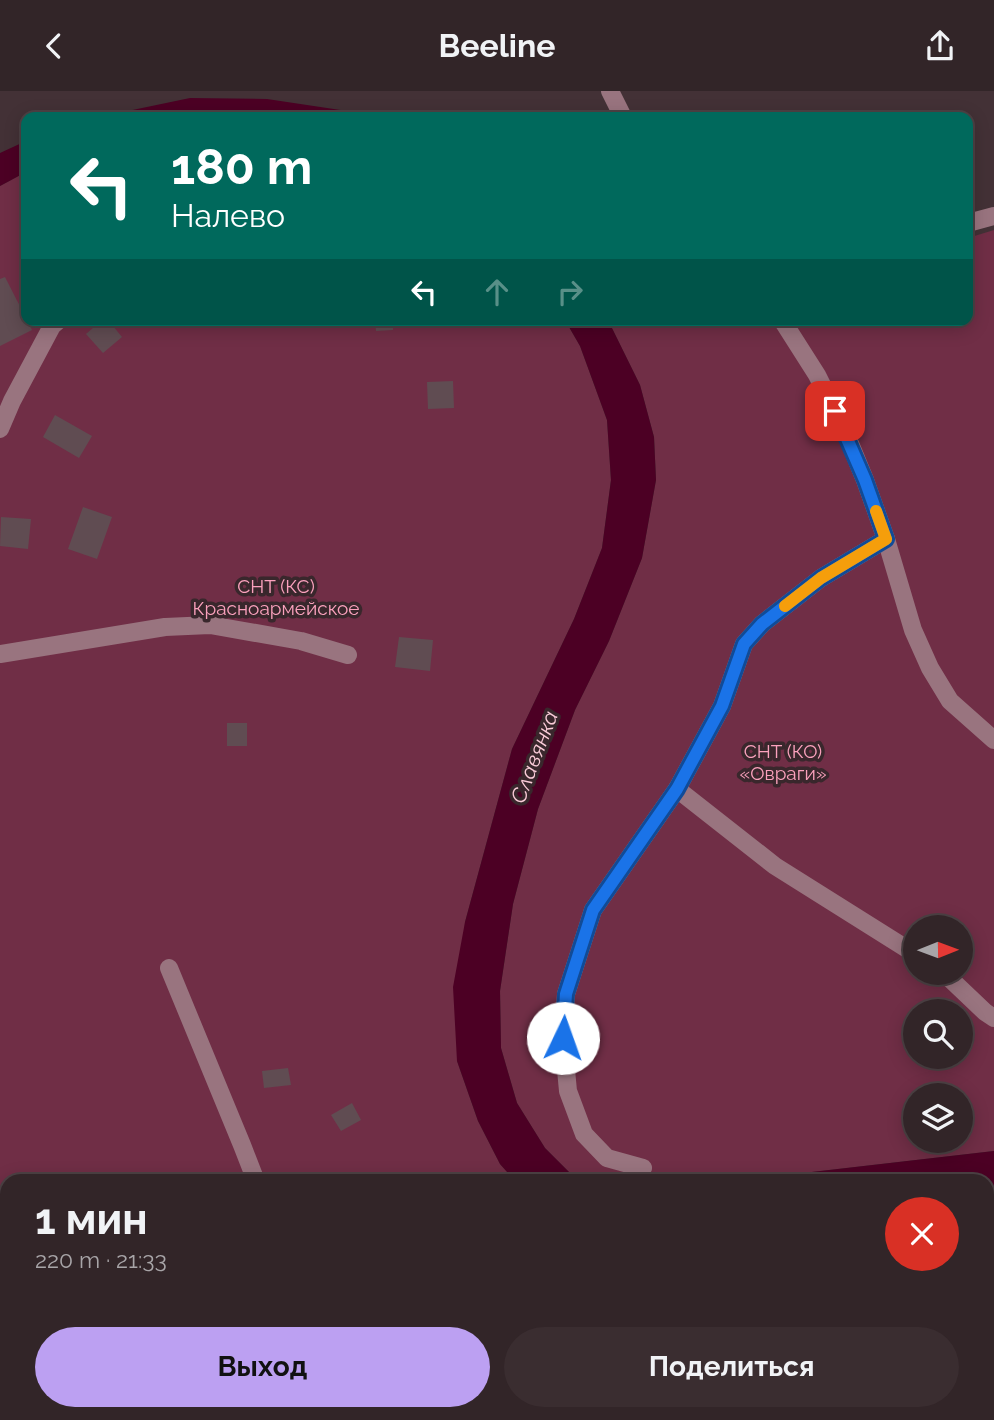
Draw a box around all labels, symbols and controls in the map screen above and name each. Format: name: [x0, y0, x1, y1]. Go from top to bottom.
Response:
icon: back: [35, 27, 73, 65]
text: Beeline: [439, 27, 555, 64]
icon: share: [921, 27, 959, 65]
text: 180 m: [171, 138, 312, 195]
icon: left: [56, 140, 147, 231]
text: Налево: [171, 197, 285, 234]
icon: left: [405, 273, 443, 311]
icon: ahead: [478, 273, 516, 311]
icon: right: [551, 273, 589, 311]
pin: [805, 381, 865, 441]
icon: arrive: [816, 392, 854, 430]
park label: СНТ (КС) Красноармейское: [192, 575, 360, 619]
water label: Славянка: [505, 707, 563, 807]
park label: СНТ (КО) «Овраги»: [739, 740, 827, 784]
north arrow: [903, 915, 973, 985]
map controls: [903, 915, 973, 1153]
button: search: [903, 999, 973, 1069]
position arrow: [526, 1001, 600, 1075]
button: layers: [903, 1083, 973, 1153]
text: 1 мин: [35, 1195, 148, 1244]
button: close: [885, 1197, 959, 1271]
text: 220 m · 21:33: [35, 1246, 167, 1273]
button: Выход: [35, 1327, 490, 1407]
button: Поделиться: [504, 1327, 959, 1407]

